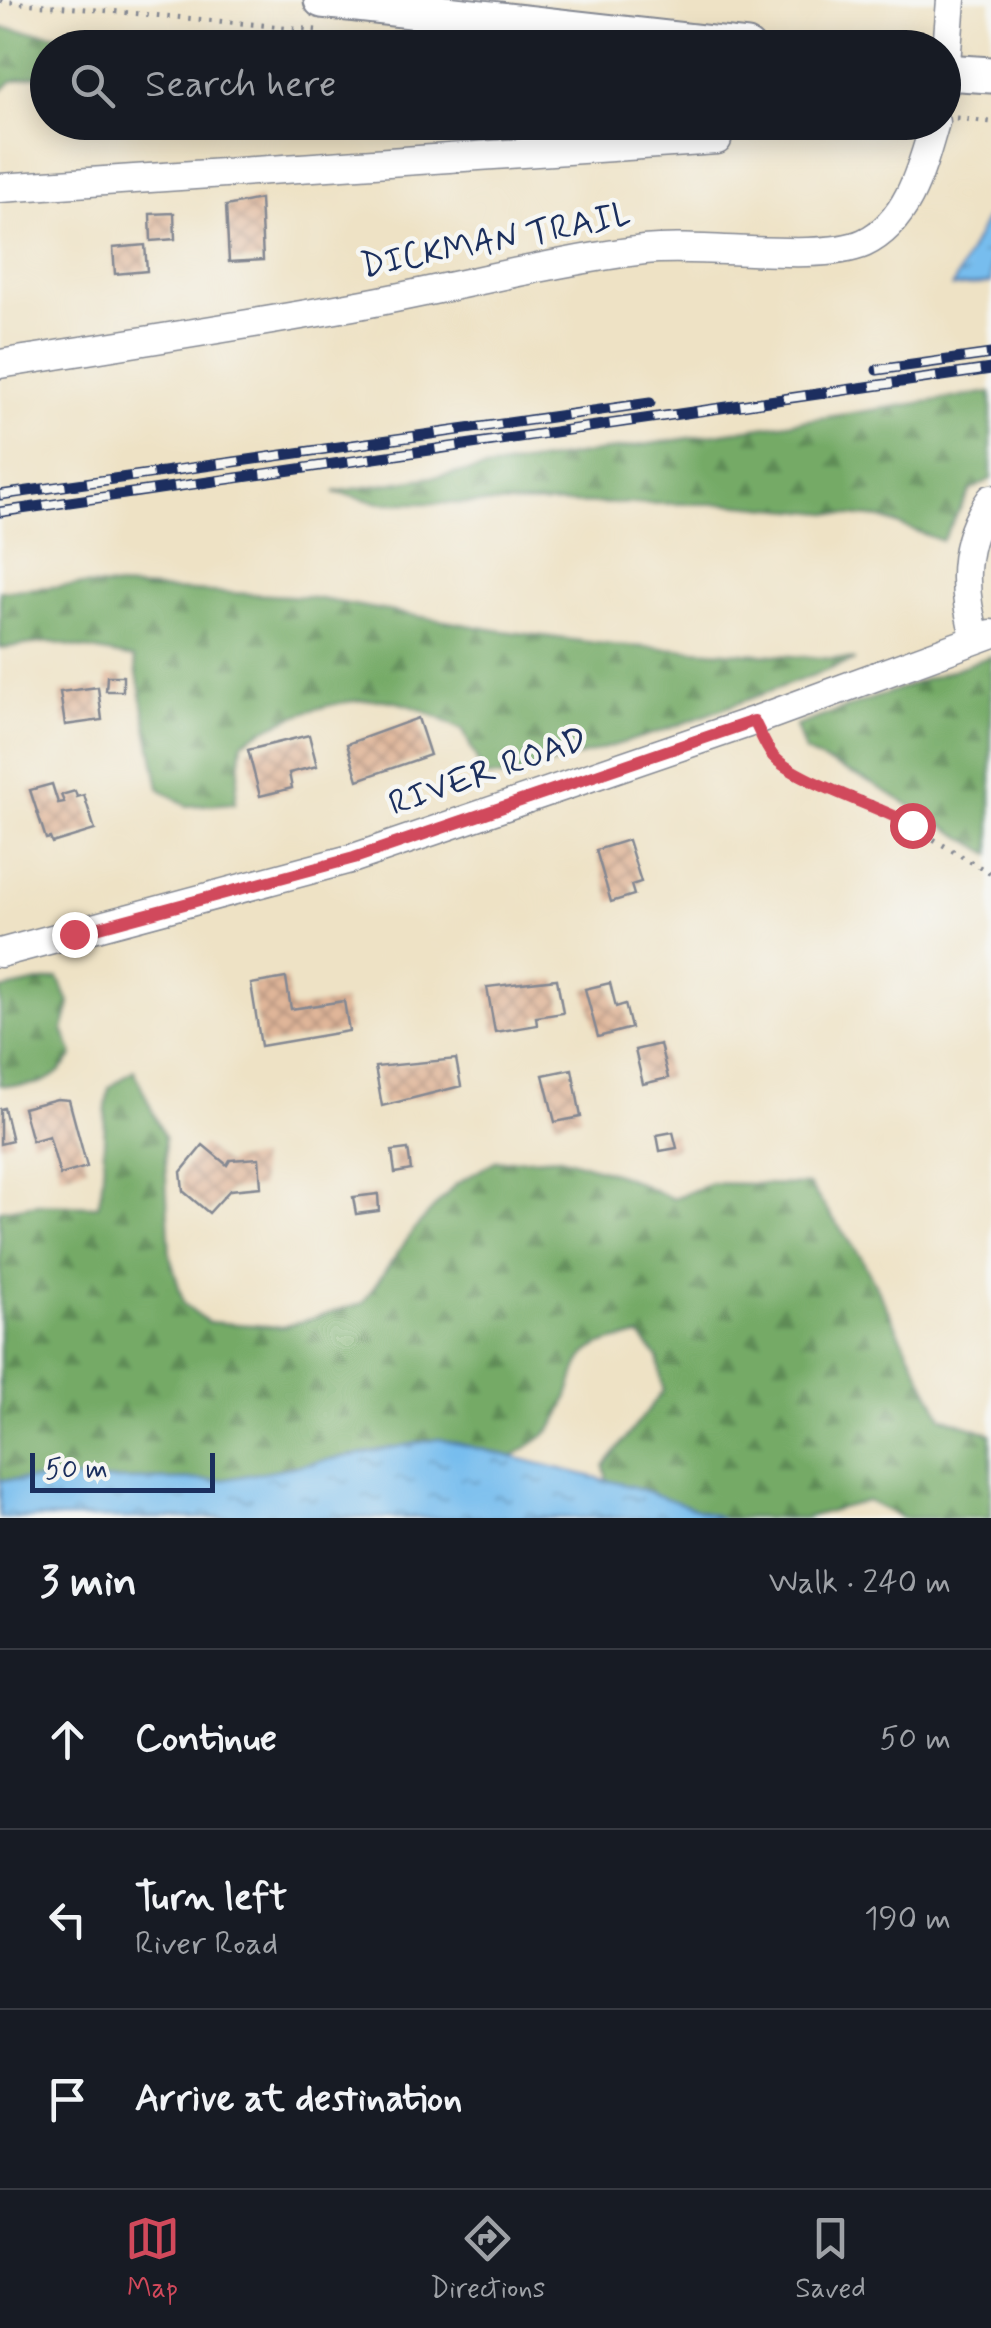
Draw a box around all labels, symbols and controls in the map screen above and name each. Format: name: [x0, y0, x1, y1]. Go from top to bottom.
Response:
search box: [30, 30, 961, 140]
icon: search: [65, 58, 120, 113]
text: Search here: [145, 61, 336, 110]
street label: DICKMAN TRAIL: [357, 192, 635, 290]
street label: RIVER ROAD: [383, 717, 593, 827]
route start: [890, 803, 936, 849]
route end: [52, 912, 98, 958]
scale bar: [30, 1448, 215, 1492]
text: 50 m: [45, 1452, 108, 1489]
text: 3 min: [40, 1556, 137, 1611]
text: Walk · 240 m: [769, 1562, 951, 1604]
icon: ahead: [40, 1712, 95, 1767]
text: Continue: [135, 1715, 277, 1764]
text: 50 m: [879, 1718, 951, 1760]
text: Turn left: [135, 1874, 287, 1923]
icon: left: [40, 1892, 95, 1947]
text: 190 m: [864, 1898, 951, 1940]
text: River Road: [135, 1923, 278, 1965]
icon: arrive: [40, 2072, 95, 2127]
text: Arrive at destination: [135, 2075, 462, 2124]
tab: Map: [125, 2211, 180, 2308]
tab: Directions: [430, 2211, 545, 2308]
tab: Saved: [795, 2211, 866, 2308]

